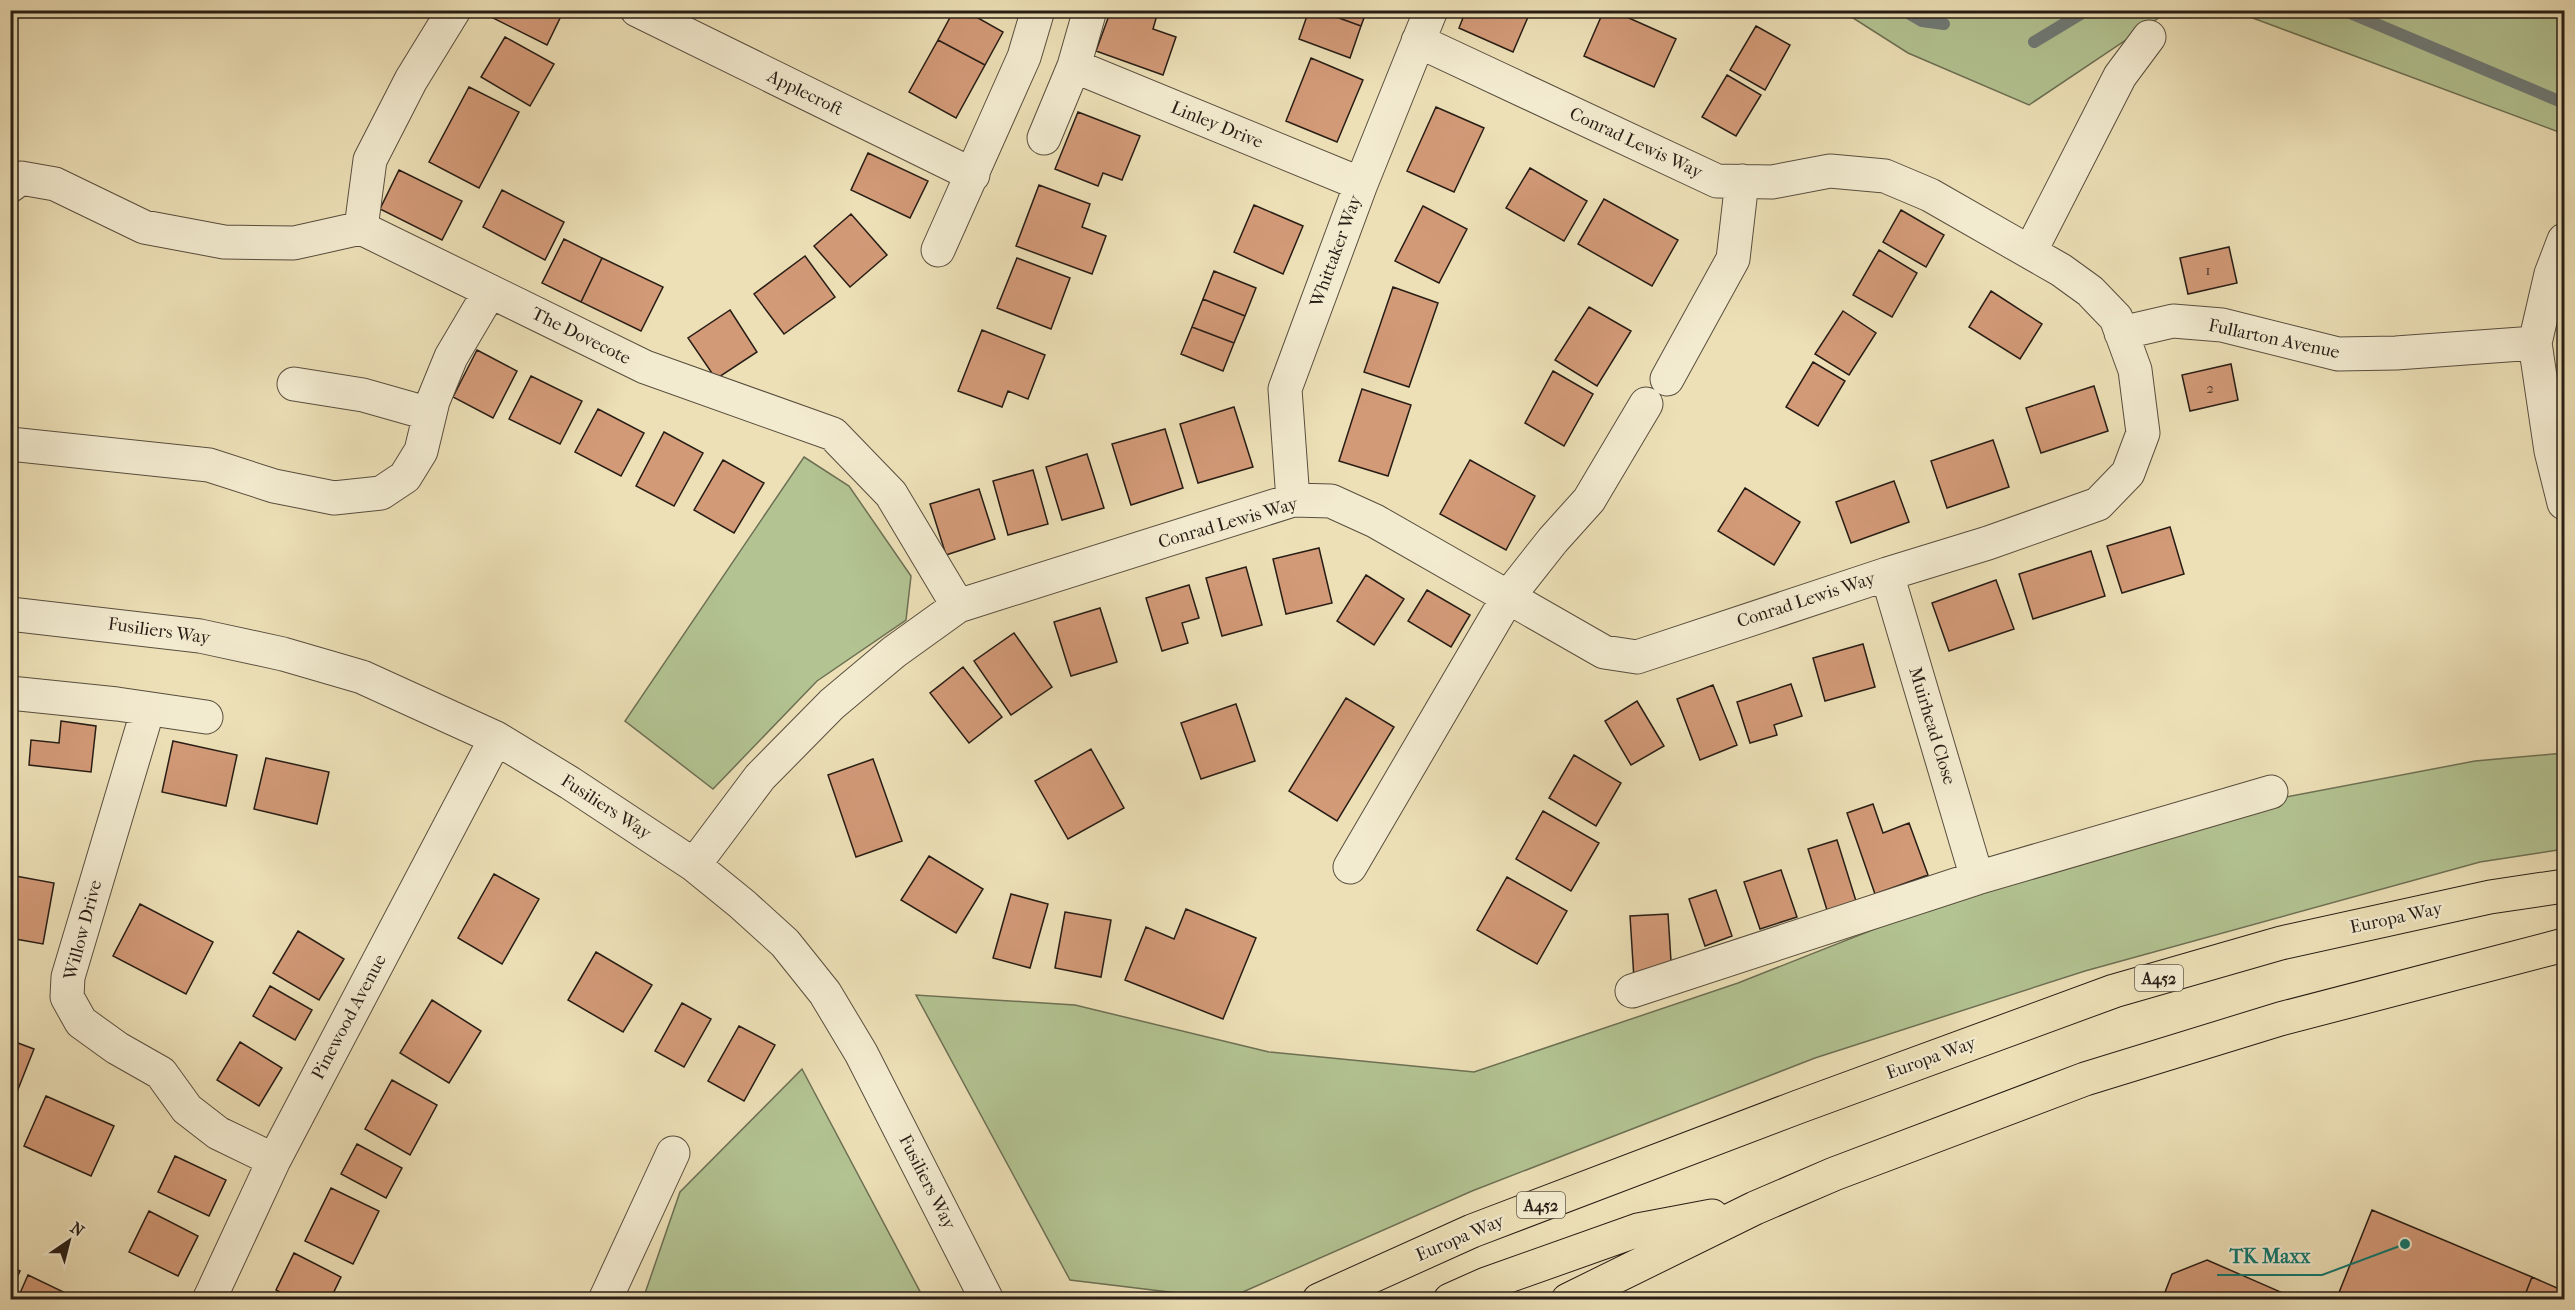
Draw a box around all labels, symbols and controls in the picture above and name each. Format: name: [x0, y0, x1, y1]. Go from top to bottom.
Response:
street label: Applecroft: [763, 65, 847, 121]
street label: Linley Drive: [1168, 97, 1266, 153]
street label: Conrad Lewis Way: [1566, 103, 1707, 184]
street label: Whittaker Way: [1306, 191, 1366, 311]
house number: 1: [2205, 261, 2211, 279]
street label: The Dovecote: [528, 303, 634, 369]
street label: Fullarton Avenue: [2206, 315, 2342, 363]
house number: 2: [2206, 379, 2214, 397]
street label: Conrad Lewis Way: [1156, 493, 1302, 553]
street label: Conrad Lewis Way: [1734, 567, 1879, 632]
street label: Fusiliers Way: [106, 613, 213, 649]
street label: Muirhead Close: [1904, 665, 1960, 787]
street label: Fusiliers Way: [557, 770, 656, 845]
street label: Willow Drive: [59, 878, 106, 983]
street label: Europa Way: [2348, 898, 2445, 938]
street label: Pinewood Avenue: [307, 951, 391, 1083]
road number: A452: [2135, 965, 2183, 991]
street label: Europa Way: [1883, 1032, 1980, 1084]
street label: Fusiliers Way: [894, 1131, 960, 1234]
road number: A452: [1517, 1192, 1565, 1218]
street label: Europa Way: [1413, 1209, 1509, 1266]
north arrow: [39, 1211, 99, 1271]
text: N: [67, 1218, 88, 1241]
callout: TK Maxx: [2217, 1237, 2322, 1275]
text: TK Maxx: [2229, 1245, 2311, 1268]

